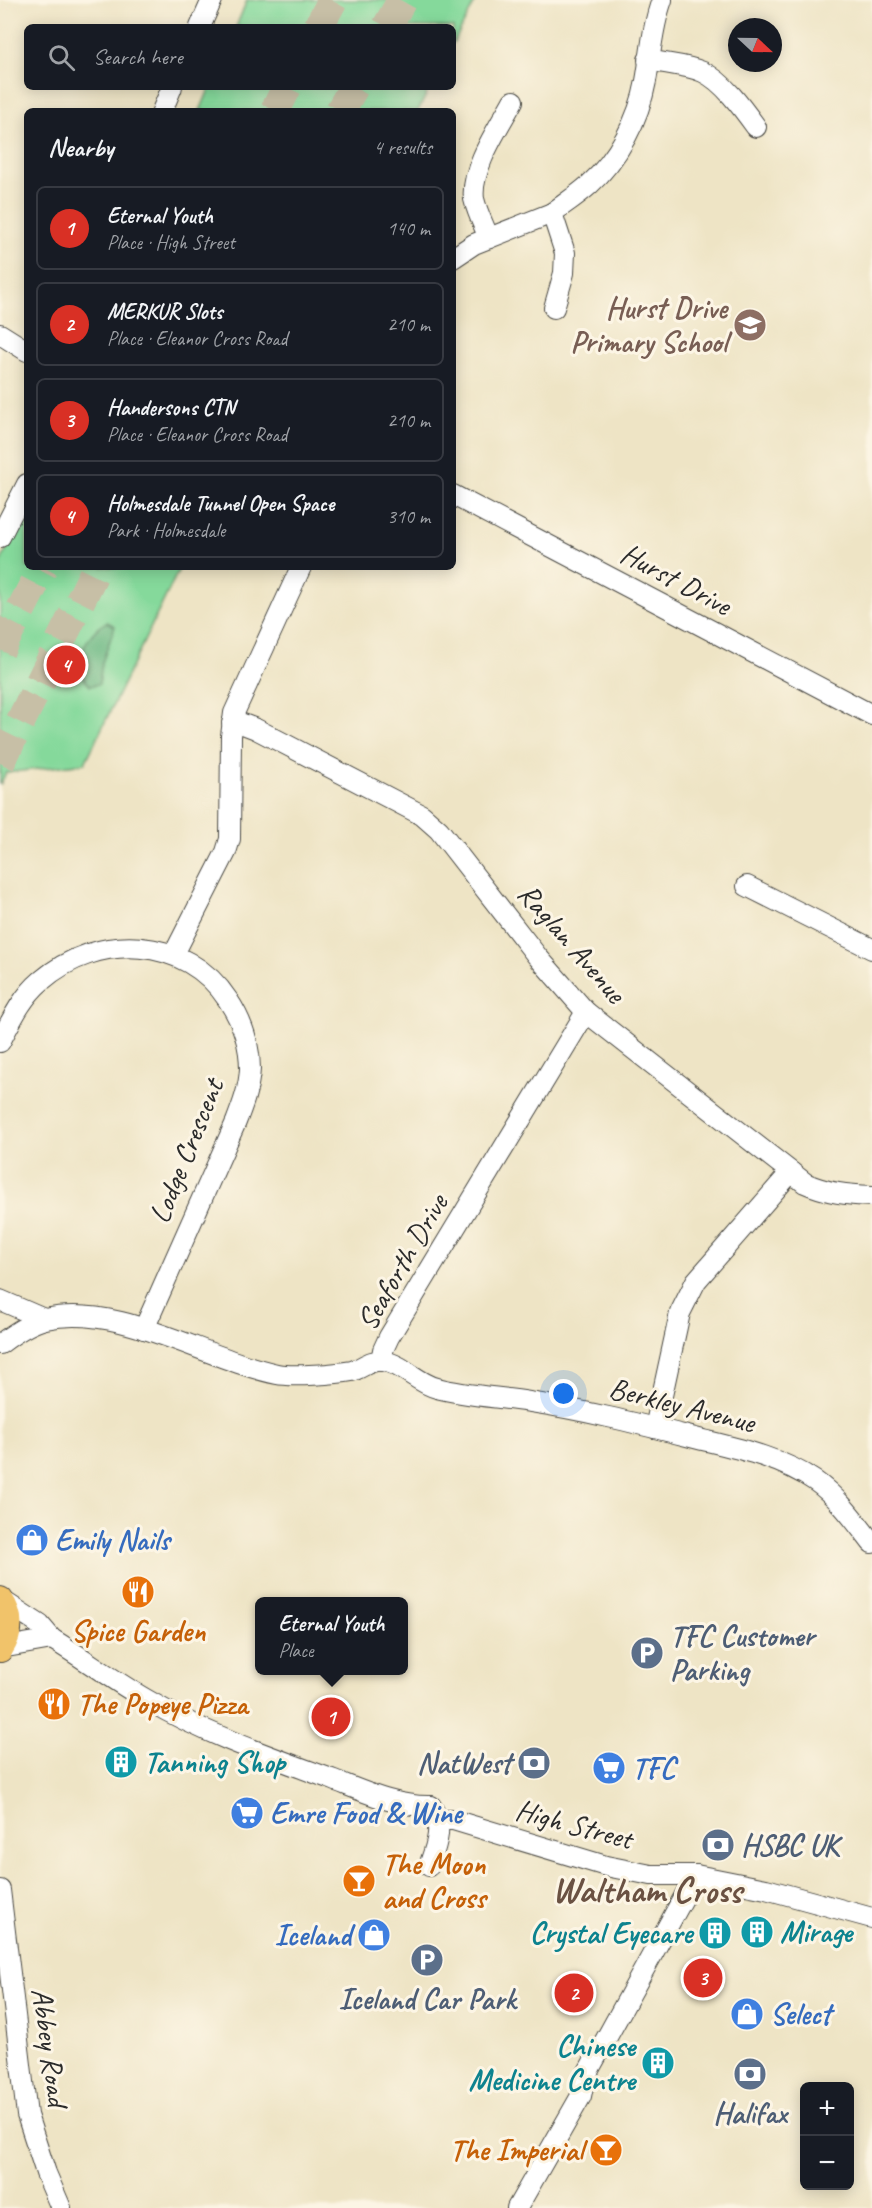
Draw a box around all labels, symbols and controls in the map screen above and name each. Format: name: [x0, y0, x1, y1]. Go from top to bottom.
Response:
north arrow: [728, 18, 782, 72]
search box: [24, 24, 456, 90]
icon: search: [45, 41, 78, 74]
text: Search here: [93, 43, 183, 71]
text: Nearby: [48, 131, 113, 164]
text: 4 results: [373, 135, 432, 160]
text: Eternal Youth: [107, 202, 213, 230]
text: 1: [65, 216, 74, 241]
text: 140 m: [387, 216, 430, 241]
text: Place · High Street: [107, 230, 235, 255]
place label: Hurst Drive Primary School: [571, 289, 733, 361]
text: MERKUR Slots: [107, 298, 222, 326]
school or university icon: Hurst Drive Primary School: [732, 307, 768, 343]
text: 2: [65, 312, 74, 337]
text: 210 m: [387, 312, 430, 337]
text: Place · Eleanor Cross Road: [107, 326, 287, 351]
text: Handersons CTN: [107, 394, 235, 422]
text: 3: [65, 408, 74, 433]
text: 210 m: [387, 408, 430, 433]
text: Place · Eleanor Cross Road: [107, 422, 287, 447]
text: Holmesdale Tunnel Open Space: [107, 490, 334, 518]
text: 4: [65, 504, 74, 529]
text: 310 m: [387, 504, 430, 529]
text: Park · Holmesdale: [107, 518, 225, 543]
street label: Hurst Drive: [614, 534, 740, 625]
pin: 4: [46, 642, 86, 688]
street label: Raglan Avenue: [510, 875, 636, 1012]
street label: Lodge Crescent: [140, 1071, 233, 1228]
street label: Seaforth Drive: [348, 1185, 457, 1337]
street label: Berkley Avenue: [605, 1369, 761, 1442]
your location: [549, 1379, 578, 1408]
place label: Emily Nails: [55, 1521, 173, 1559]
shop icon: Emily Nails: [14, 1522, 50, 1558]
restaurant icon: Spice Garden: [120, 1574, 156, 1610]
popup: [255, 1597, 408, 1675]
text: Eternal Youth: [279, 1610, 385, 1638]
place label: Spice Garden: [71, 1612, 207, 1650]
place label: TFC Customer Parking: [670, 1617, 817, 1689]
parking icon: TFC Customer Parking: [629, 1635, 665, 1671]
text: Place: [279, 1638, 314, 1663]
place label: The Popeye Pizza: [77, 1685, 250, 1723]
restaurant icon: The Popeye Pizza: [36, 1686, 72, 1722]
pin: 1: [312, 1694, 350, 1740]
place label: Tanning Shop: [144, 1743, 287, 1781]
building icon: Tanning Shop: [103, 1744, 139, 1780]
place label: NatWest: [417, 1744, 516, 1782]
bank icon: NatWest: [516, 1745, 552, 1781]
place label: TFC: [632, 1749, 679, 1787]
supermarket icon: TFC: [591, 1750, 627, 1786]
street label: High Street: [512, 1790, 639, 1859]
place label: Emre Food & Wine: [270, 1794, 464, 1832]
supermarket icon: Emre Food & Wine: [229, 1795, 265, 1831]
place label: HSBC UK: [741, 1826, 844, 1864]
bank icon: HSBC UK: [700, 1827, 736, 1863]
place label: The Moon and Cross: [382, 1845, 489, 1917]
bar icon: The Moon and Cross: [341, 1863, 377, 1899]
district label: Waltham Cross: [552, 1867, 745, 1913]
place label: Mirage: [780, 1913, 854, 1951]
place label: Crystal Eyecare: [530, 1914, 695, 1953]
building icon: Mirage: [739, 1914, 775, 1950]
building icon: Crystal Eyecare: [697, 1915, 733, 1951]
place label: Iceland: [275, 1916, 356, 1954]
shop icon: Iceland: [356, 1917, 392, 1953]
parking icon: Iceland Car Park: [409, 1942, 445, 1978]
pin: 3: [684, 1956, 722, 2000]
pin: 2: [554, 1970, 594, 2016]
place label: Iceland Car Park: [339, 1980, 518, 2018]
street label: Abbey Road: [23, 1985, 78, 2113]
place label: Select: [770, 1995, 836, 2033]
shop icon: Select: [729, 1996, 765, 2032]
place label: Chinese Medicine Centre: [469, 2027, 637, 2099]
building icon: Chinese Medicine Centre: [640, 2045, 676, 2081]
bank icon: Halifax: [732, 2056, 768, 2092]
map controls: [800, 2082, 854, 2190]
button: +: [800, 2082, 854, 2136]
place label: Halifax: [713, 2094, 790, 2132]
place label: The Imperial: [450, 2131, 589, 2169]
bar icon: The Imperial: [588, 2132, 624, 2168]
button: −: [800, 2136, 854, 2190]

